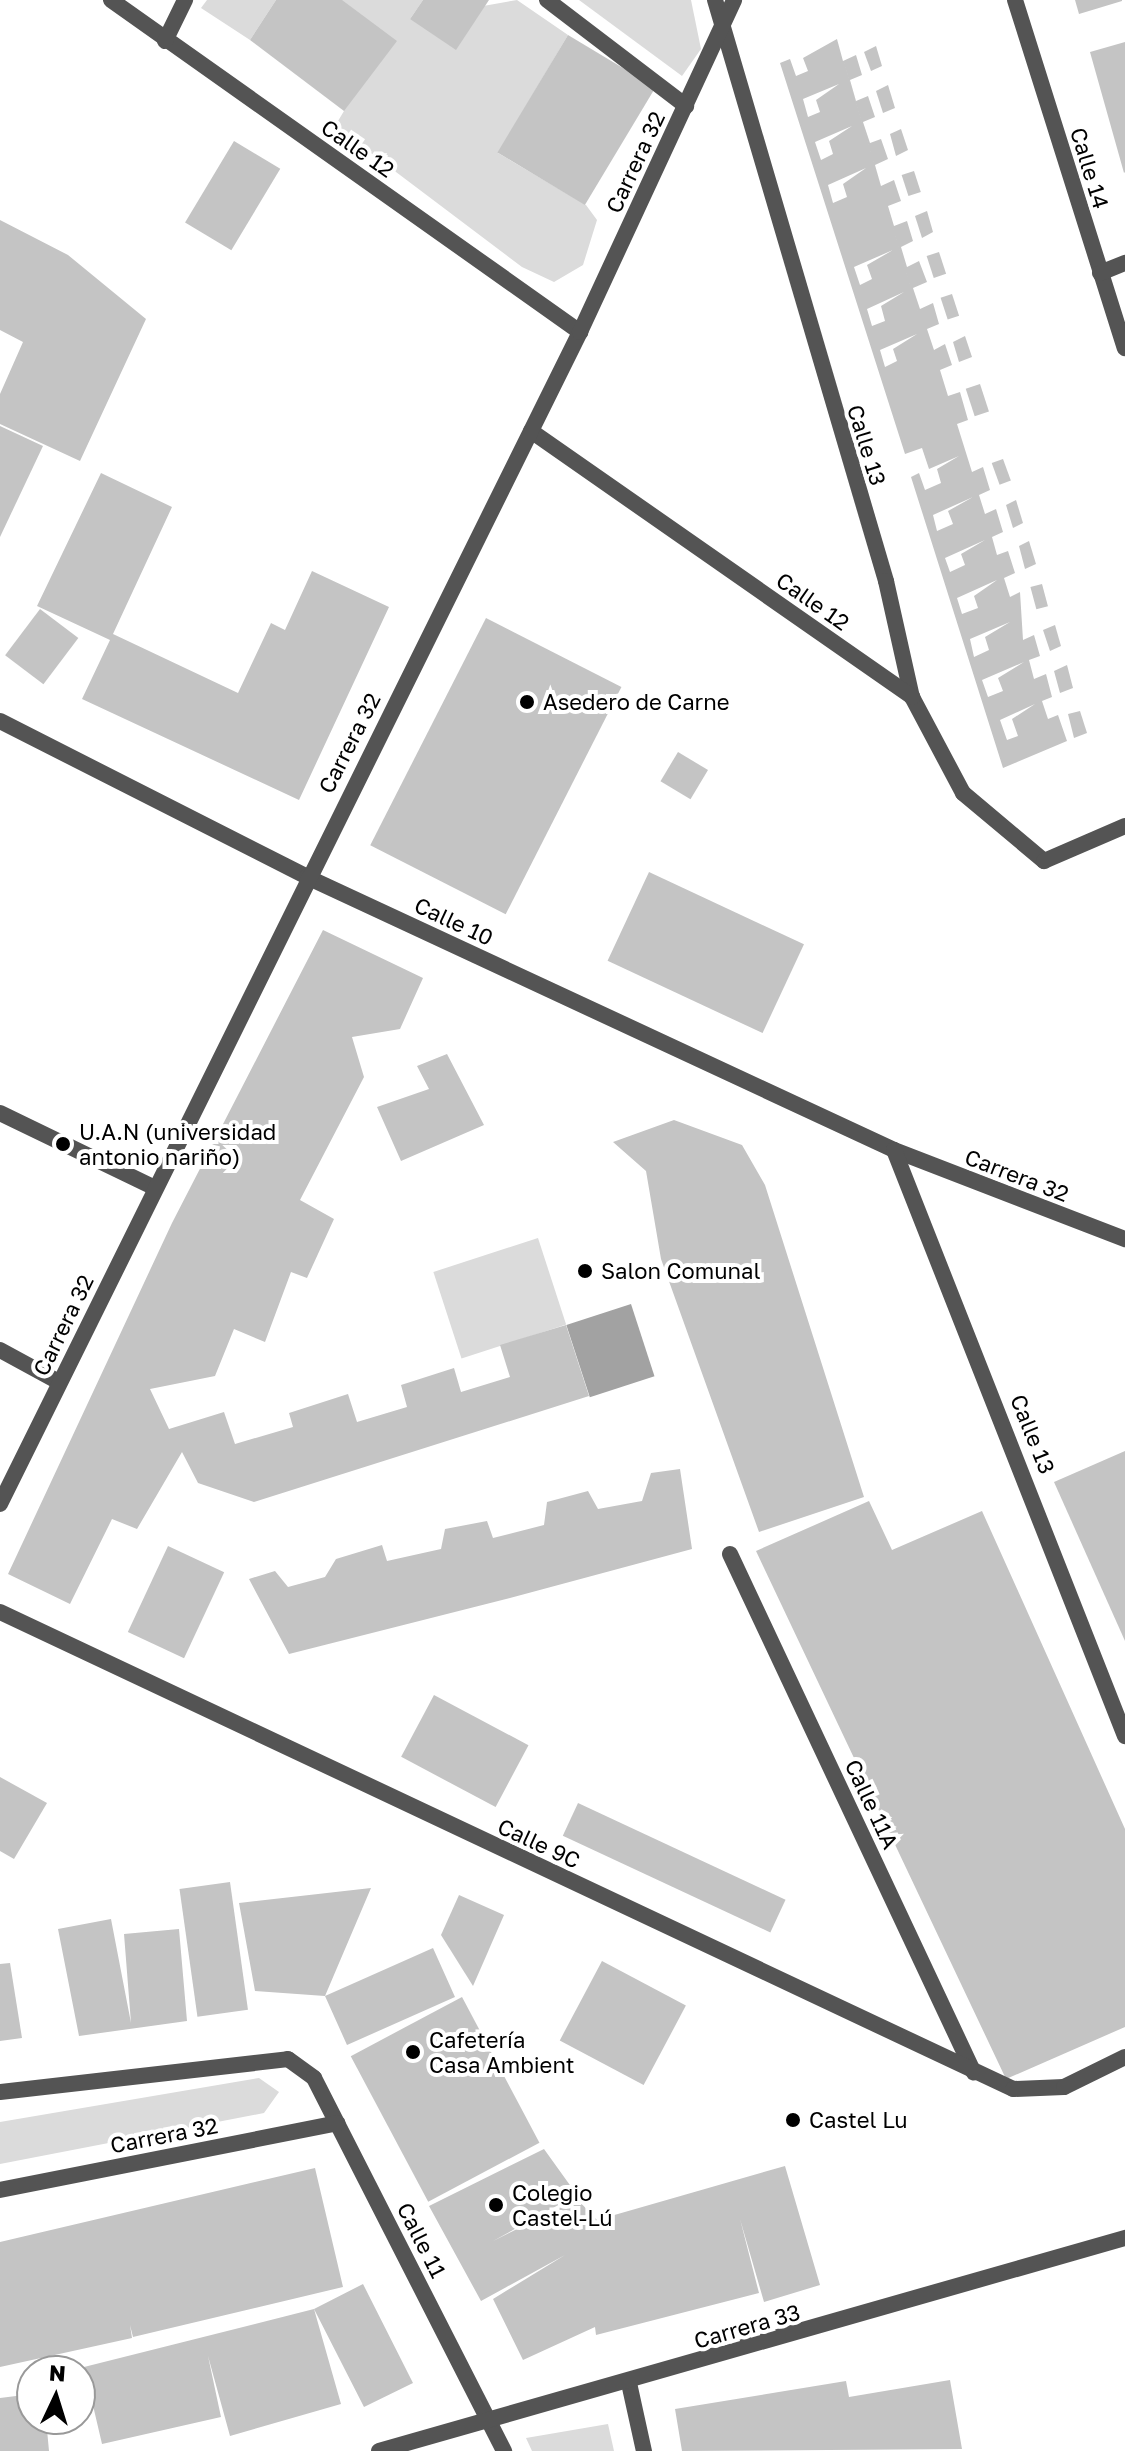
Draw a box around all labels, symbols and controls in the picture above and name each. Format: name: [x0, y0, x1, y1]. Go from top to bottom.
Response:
street label: Carrera 32: [600, 107, 670, 217]
street label: Calle 12: [316, 113, 400, 183]
street label: Calle 14: [1065, 124, 1115, 212]
street label: Calle 13: [842, 401, 892, 489]
street label: Calle 12: [771, 566, 855, 636]
street label: Carrera 32: [312, 688, 386, 798]
place label: Asedero de Carne: [543, 689, 729, 715]
marker: Asedero de Carne: [518, 693, 536, 711]
street label: Calle 10: [410, 891, 498, 951]
place label: U.A.N (universidad antonio nariño): [79, 1118, 276, 1170]
marker: U.A.N (universidad antonio nariño): [54, 1135, 72, 1153]
street label: Carrera 32: [961, 1143, 1073, 1207]
place label: Salon Comunal: [601, 1258, 760, 1284]
marker: Salon Comunal: [576, 1262, 594, 1280]
street label: Carrera 32: [27, 1270, 99, 1380]
street label: Calle 13: [1005, 1391, 1061, 1477]
street label: Calle 11A: [840, 1755, 904, 1853]
street label: Calle 9C: [494, 1812, 584, 1874]
place label: Cafetería Casa Ambient: [429, 2026, 574, 2078]
marker: Cafetería Casa Ambient: [404, 2043, 422, 2061]
place label: Castel Lu: [809, 2107, 908, 2133]
marker: Castel Lu: [784, 2111, 802, 2129]
street label: Carrera 32: [108, 2112, 220, 2158]
place label: Colegio Castel-Lú: [512, 2179, 613, 2230]
marker: Colegio Castel-Lú: [487, 2196, 505, 2214]
street label: Calle 11: [392, 2198, 452, 2282]
street label: Carrera 33: [691, 2298, 803, 2354]
north arrow: [16, 2355, 96, 2435]
text: N: [48, 2359, 67, 2387]

